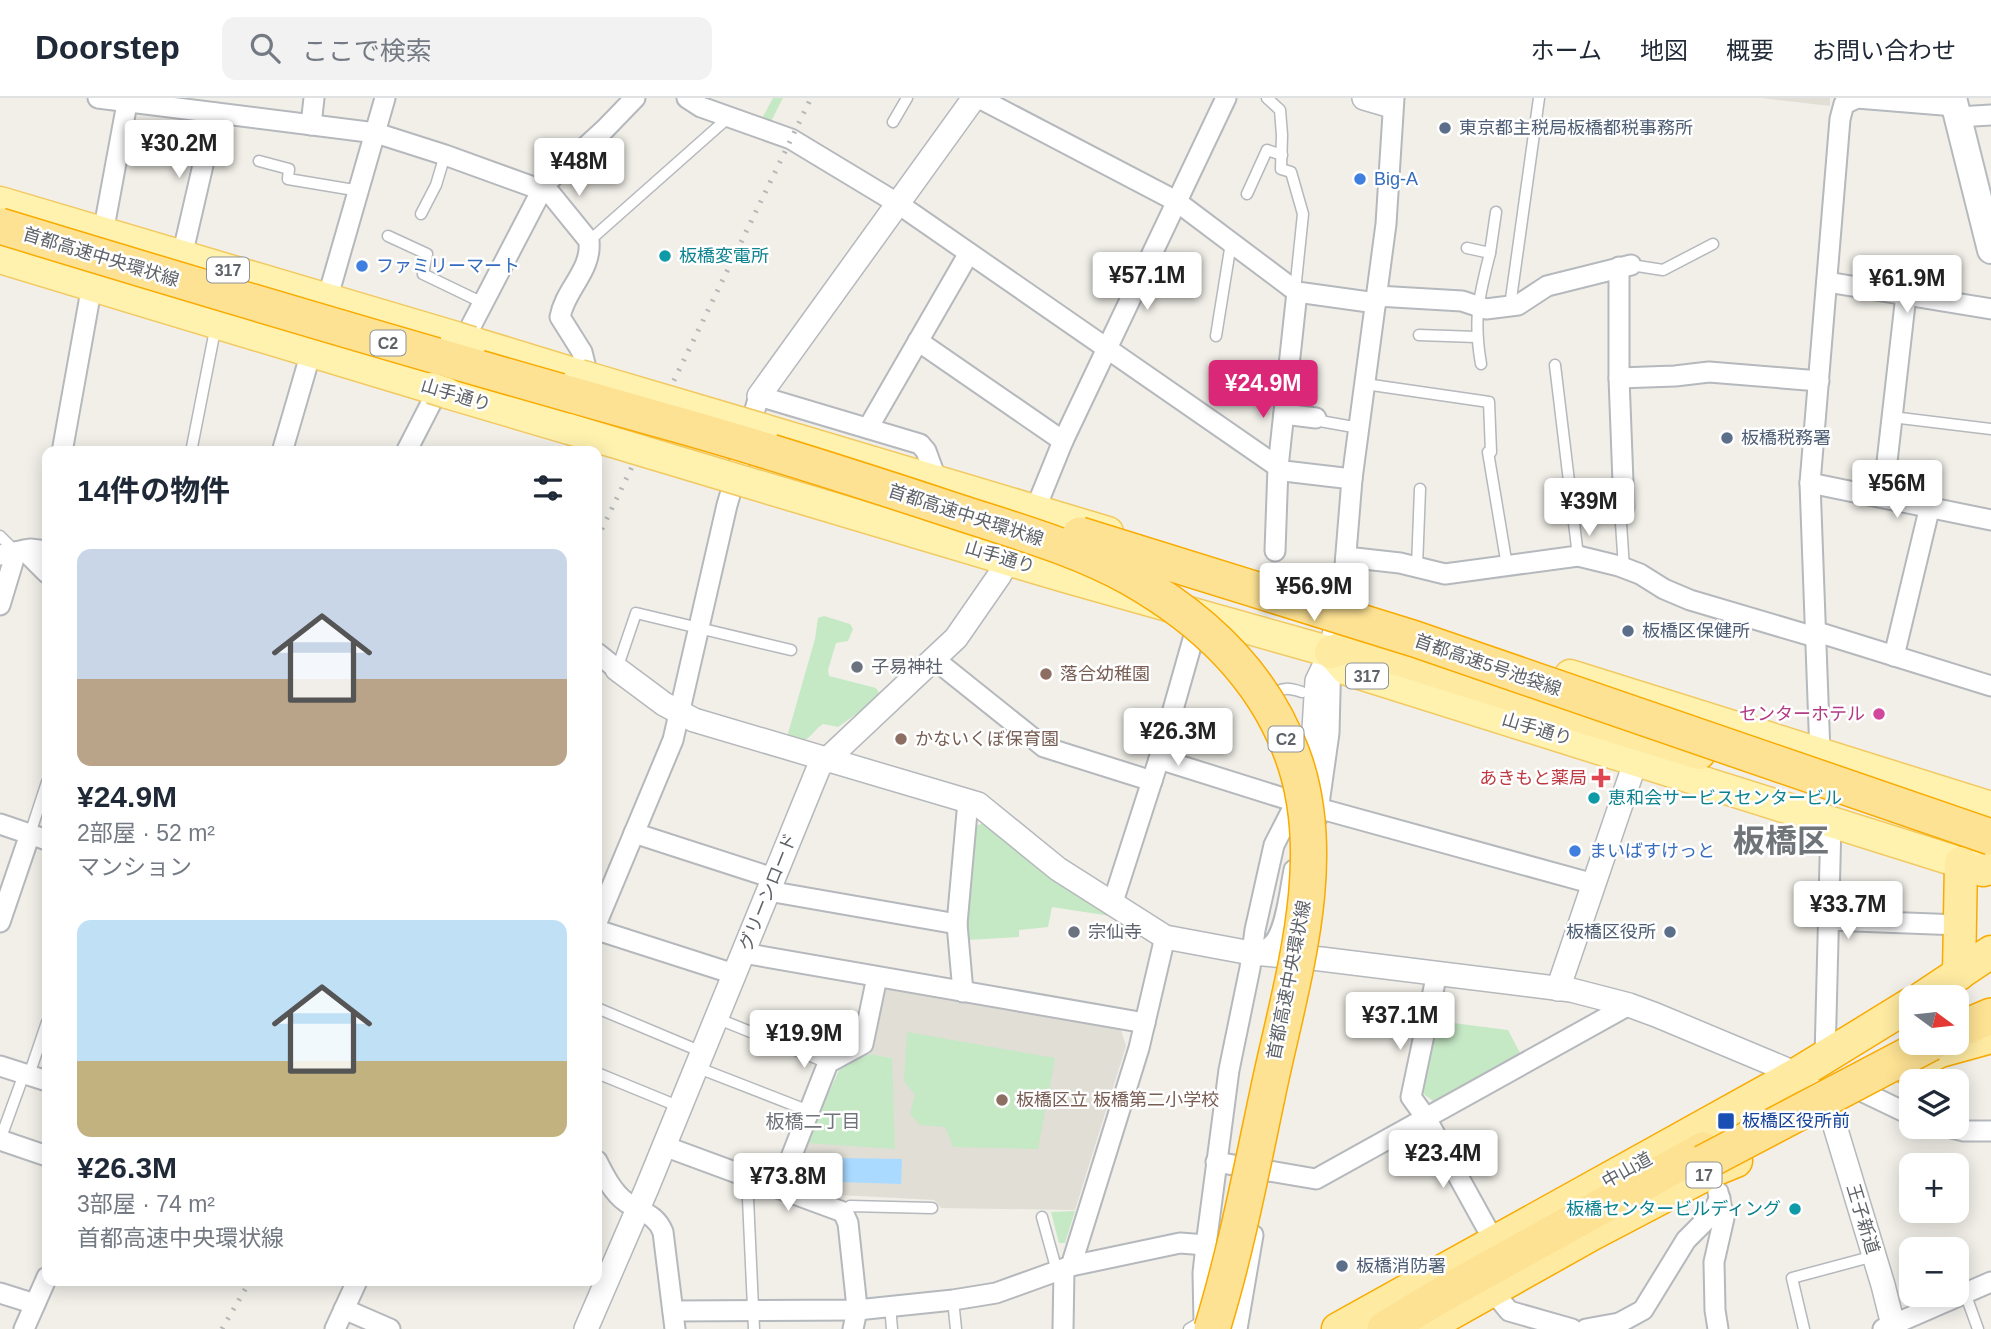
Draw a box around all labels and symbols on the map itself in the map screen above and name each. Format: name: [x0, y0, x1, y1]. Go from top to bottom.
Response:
place label: 東京都主税局板橋都税事務所: [1459, 118, 1693, 138]
pin: ¥30.2M: [122, 120, 236, 180]
marker: 東京都主税局板橋都税事務所: [1437, 120, 1453, 136]
pin: ¥48M: [538, 139, 620, 198]
place label: Big-A: [1374, 169, 1418, 189]
marker: Big-A: [1352, 171, 1368, 187]
street label: 首都高速中央環状線: [21, 224, 181, 290]
place label: 板橋変電所: [679, 246, 769, 266]
marker: 板橋変電所: [657, 248, 673, 264]
pin: ¥57.1M: [1090, 252, 1204, 312]
place label: ファミリーマート: [376, 256, 520, 276]
pin: ¥61.9M: [1850, 256, 1964, 315]
road number: 317: [207, 258, 249, 282]
marker: ファミリーマート: [354, 258, 370, 274]
road number: C2: [370, 330, 406, 356]
pin: ¥24.9M: [1206, 360, 1320, 420]
street label: 山手通り: [419, 375, 493, 415]
place label: 板橋税務署: [1741, 428, 1831, 448]
marker: 板橋税務署: [1719, 430, 1735, 446]
pin: ¥56M: [1856, 460, 1938, 520]
pin: ¥39M: [1548, 478, 1630, 538]
street label: 首都高速中央環状線: [886, 480, 1046, 550]
street label: 山手通り: [963, 537, 1037, 577]
pin: ¥56.9M: [1257, 564, 1371, 623]
place label: 板橋区保健所: [1642, 621, 1750, 641]
marker: 板橋区保健所: [1620, 623, 1636, 639]
street label: 首都高速5号池袋線: [1412, 630, 1564, 700]
place label: 子易神社: [871, 657, 943, 677]
marker: 子易神社: [849, 659, 865, 675]
place label: 落合幼稚園: [1060, 664, 1150, 684]
road number: 317: [1346, 664, 1388, 688]
marker: 落合幼稚園: [1038, 666, 1054, 682]
place label: センターホテル: [1739, 704, 1865, 724]
marker: センターホテル: [1871, 706, 1887, 722]
pin: ¥26.3M: [1121, 708, 1235, 768]
street label: 山手通り: [1500, 709, 1574, 749]
road number: C2: [1268, 726, 1304, 752]
place label: かないくぼ保育園: [915, 729, 1059, 749]
marker: かないくぼ保育園: [893, 731, 909, 747]
place label: あきもと薬局: [1479, 768, 1587, 788]
marker: あきもと薬局: [1593, 770, 1609, 786]
place label: 恵和会サービスセンタービル: [1608, 788, 1842, 808]
marker: 恵和会サービスセンタービル: [1586, 790, 1602, 806]
district label: 板橋区: [1733, 823, 1829, 859]
street label: グリーンロード: [735, 830, 801, 954]
place label: まいばすけっと: [1589, 841, 1715, 861]
marker: まいばすけっと: [1567, 843, 1583, 859]
pin: ¥33.7M: [1791, 882, 1905, 941]
street label: 首都高速中央環状線: [1264, 899, 1314, 1061]
place label: 宗仙寺: [1088, 922, 1142, 942]
place label: 板橋区役所: [1566, 922, 1656, 942]
marker: 宗仙寺: [1066, 924, 1082, 940]
marker: 板橋区役所: [1662, 924, 1678, 940]
north arrow: [1899, 985, 1969, 1055]
pin: ¥37.1M: [1343, 992, 1457, 1052]
pin: ¥19.9M: [747, 1010, 861, 1070]
place label: 板橋区立 板橋第二小学校: [1016, 1090, 1219, 1110]
marker: 板橋区立 板橋第二小学校: [994, 1092, 1010, 1108]
district label: 板橋二丁目: [765, 1111, 861, 1132]
marker: 板橋区役所前: [1716, 1111, 1736, 1131]
place label: 板橋区役所前: [1742, 1111, 1850, 1131]
pin: ¥23.4M: [1386, 1130, 1500, 1190]
street label: 中山道: [1599, 1148, 1655, 1192]
pin: ¥73.8M: [731, 1154, 845, 1213]
road number: 17: [1686, 1162, 1722, 1188]
street label: 王子新道: [1843, 1182, 1883, 1256]
place label: 板橋センタービルディング: [1566, 1199, 1781, 1219]
marker: 板橋センタービルディング: [1787, 1201, 1803, 1217]
place label: 板橋消防署: [1356, 1256, 1446, 1276]
marker: 板橋消防署: [1334, 1258, 1350, 1274]

